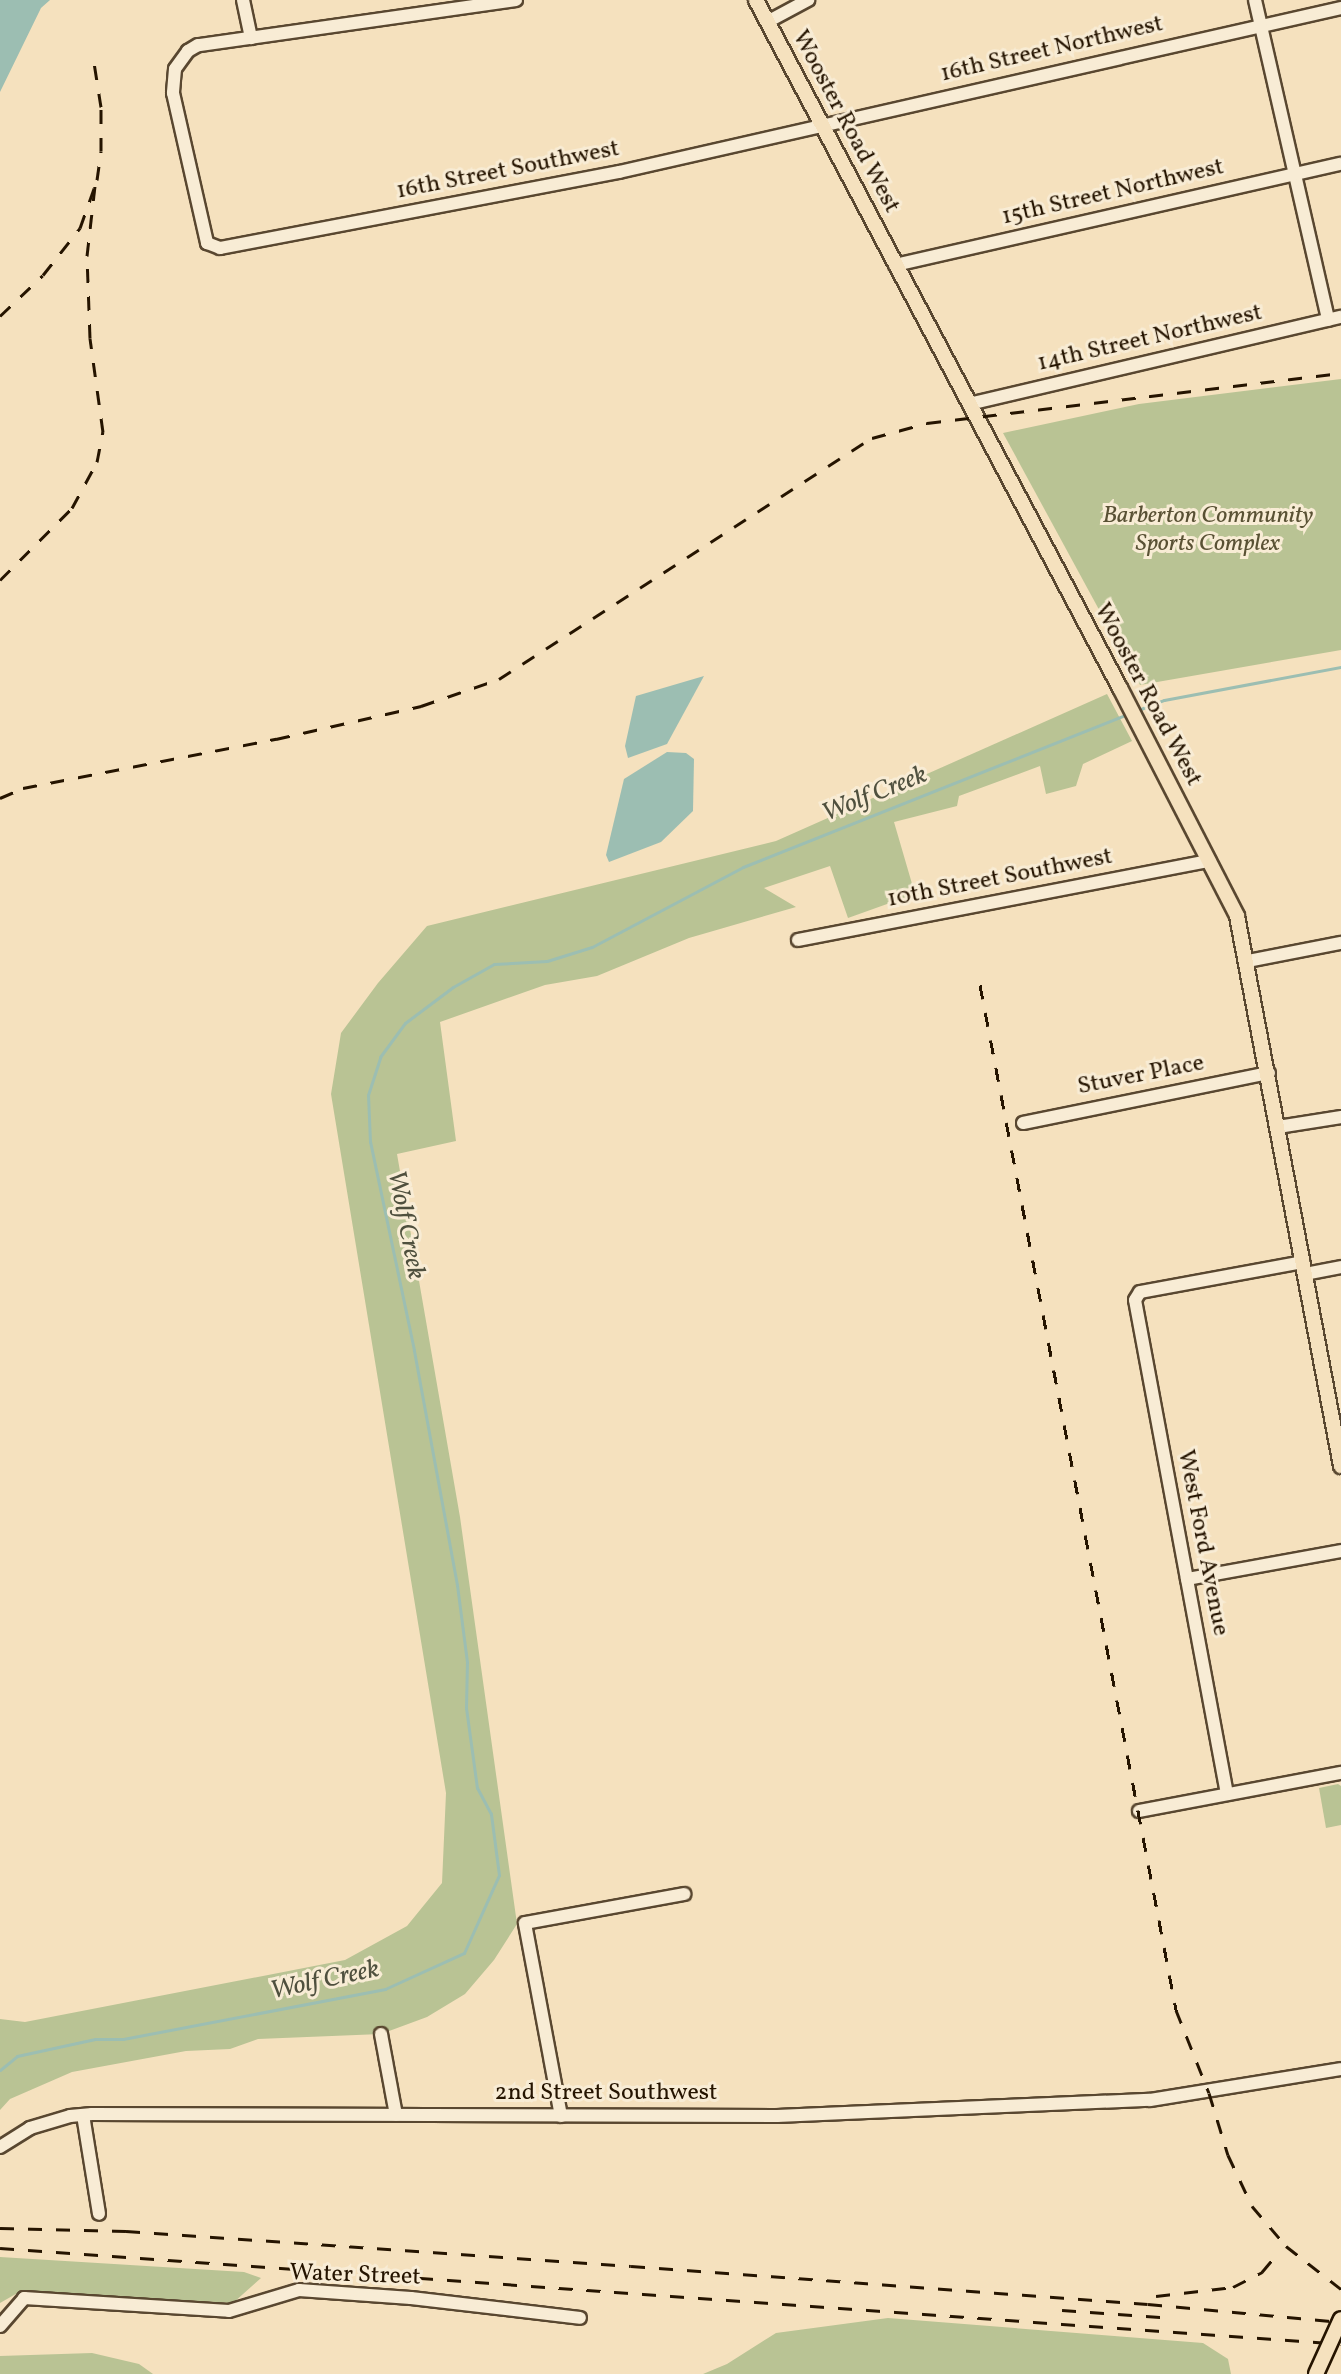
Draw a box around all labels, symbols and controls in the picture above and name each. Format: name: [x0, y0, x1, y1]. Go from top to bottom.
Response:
street label: 16th Street Northwest: [938, 10, 1166, 90]
street label: Wooster Road West: [784, 25, 906, 219]
street label: 16th Street Southwest: [394, 135, 622, 207]
street label: 15th Street Northwest: [999, 153, 1227, 233]
street label: 14th Street Northwest: [1035, 299, 1265, 379]
park label: Barberton Community Sports Complex: [1103, 503, 1313, 559]
street label: Wooster Road West: [1086, 598, 1208, 792]
water label: Wolf Creek: [818, 760, 932, 830]
street label: 10th Street Southwest: [885, 843, 1115, 915]
street label: Stuver Place: [1075, 1050, 1207, 1102]
water label: Wolf Creek: [379, 1168, 431, 1282]
street label: West Ford Avenue: [1170, 1448, 1234, 1638]
water label: Wolf Creek: [268, 1954, 382, 2008]
street label: 2nd Street Southwest: [495, 2080, 717, 2108]
street label: Water Street: [289, 2259, 421, 2293]

